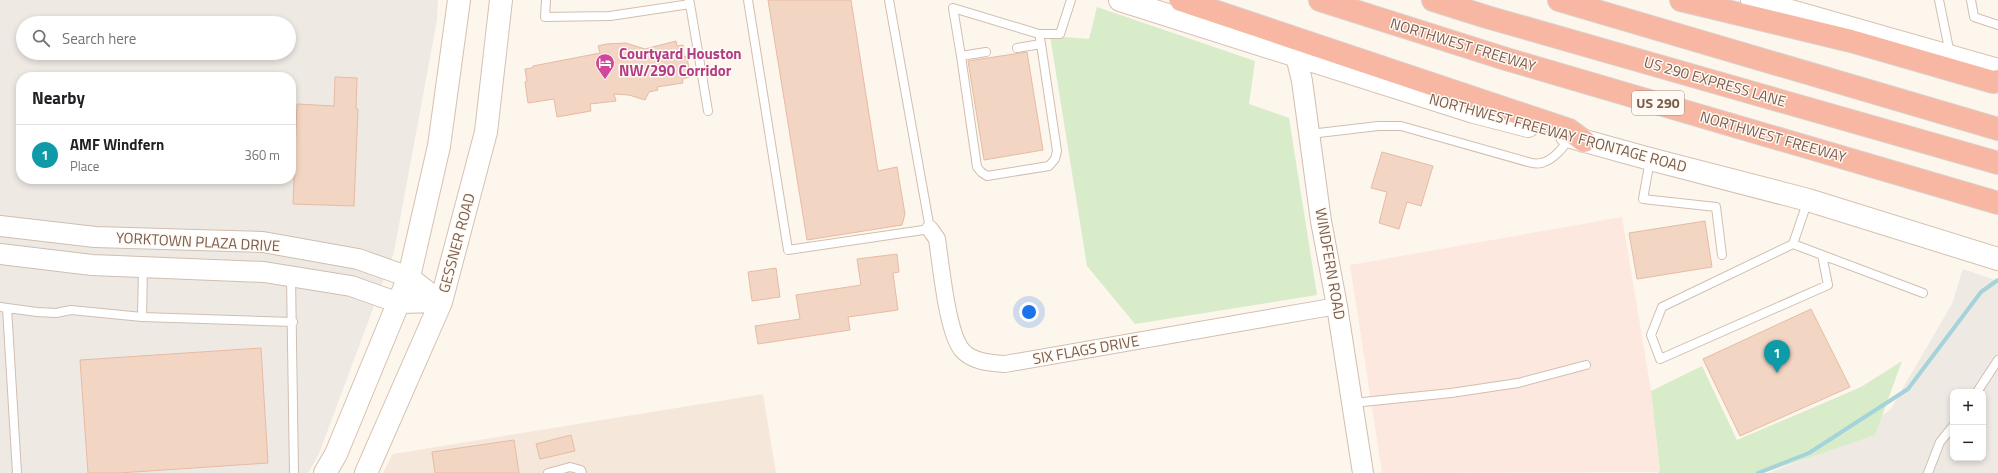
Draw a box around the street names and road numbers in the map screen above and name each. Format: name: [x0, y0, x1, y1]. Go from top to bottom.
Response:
street label: NORTHWEST FREEWAY: [1388, 11, 1539, 78]
street label: US 290 EXPRESS LANE: [1642, 53, 1788, 111]
street label: NORTHWEST FREEWAY FRONTAGE ROAD: [1427, 87, 1689, 178]
road number: US 290: [1632, 91, 1684, 115]
street label: NORTHWEST FREEWAY: [1697, 105, 1849, 168]
street label: GESSNER ROAD: [432, 190, 481, 295]
street label: WINDFERN ROAD: [1309, 206, 1352, 322]
street label: YORKTOWN PLAZA DRIVE: [115, 226, 281, 257]
street label: SIX FLAGS DRIVE: [1031, 329, 1141, 370]

